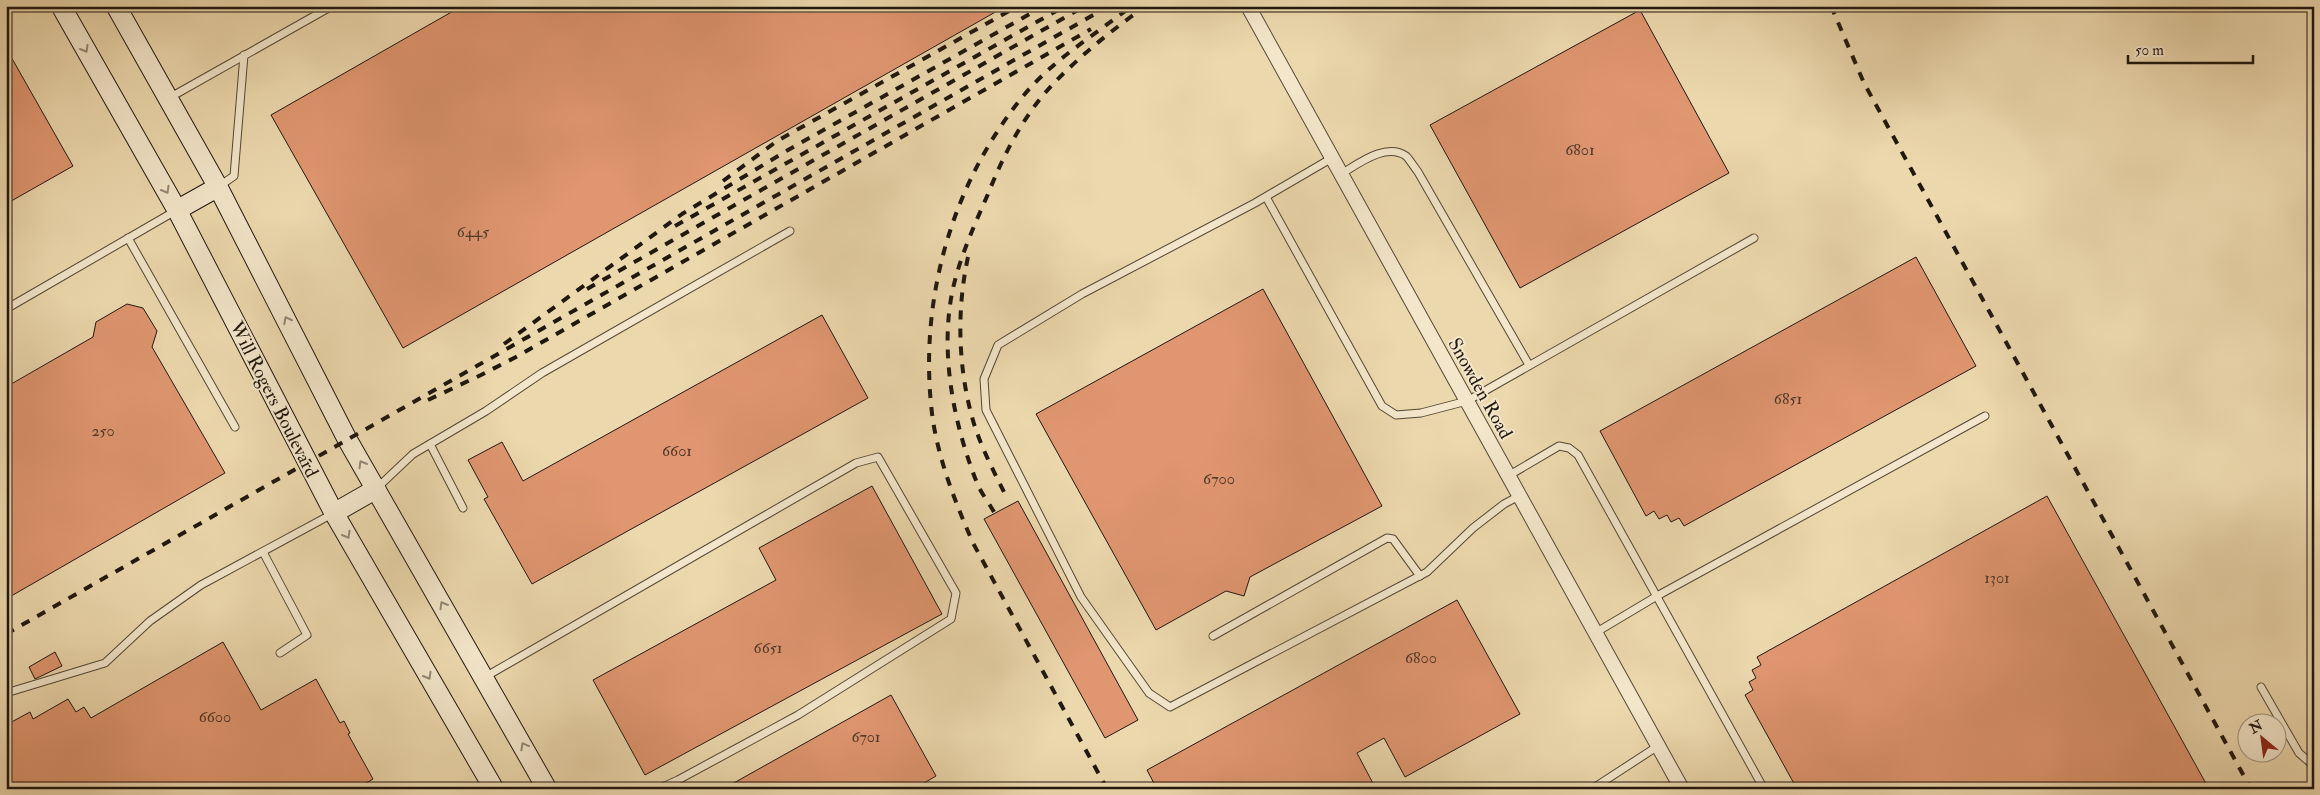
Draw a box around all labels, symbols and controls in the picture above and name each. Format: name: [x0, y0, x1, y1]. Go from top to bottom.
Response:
scale bar: [2128, 32, 2252, 64]
text: 50 m: [2135, 41, 2164, 60]
one-way arrow: [79, 43, 89, 52]
house number: 6801: [1565, 140, 1595, 160]
one-way arrow: [159, 185, 169, 194]
house number: 6445: [457, 222, 489, 242]
street label: Will Rogers Boulevard: [224, 317, 324, 482]
one-way arrow: [283, 317, 293, 326]
street label: Snowden Road: [1443, 334, 1518, 444]
house number: 6851: [1774, 389, 1802, 409]
house number: 250: [91, 421, 115, 441]
house number: 6601: [662, 441, 692, 461]
one-way arrow: [358, 461, 368, 470]
house number: 6700: [1203, 469, 1235, 489]
one-way arrow: [341, 530, 351, 539]
house number: 1301: [1984, 568, 2010, 588]
one-way arrow: [440, 601, 450, 610]
house number: 6651: [754, 638, 782, 658]
house number: 6800: [1405, 648, 1437, 668]
one-way arrow: [422, 670, 432, 679]
house number: 6600: [199, 707, 231, 727]
north arrow: [2238, 712, 2288, 762]
text: N: [2245, 716, 2266, 738]
house number: 6701: [851, 727, 881, 747]
one-way arrow: [520, 742, 530, 751]

